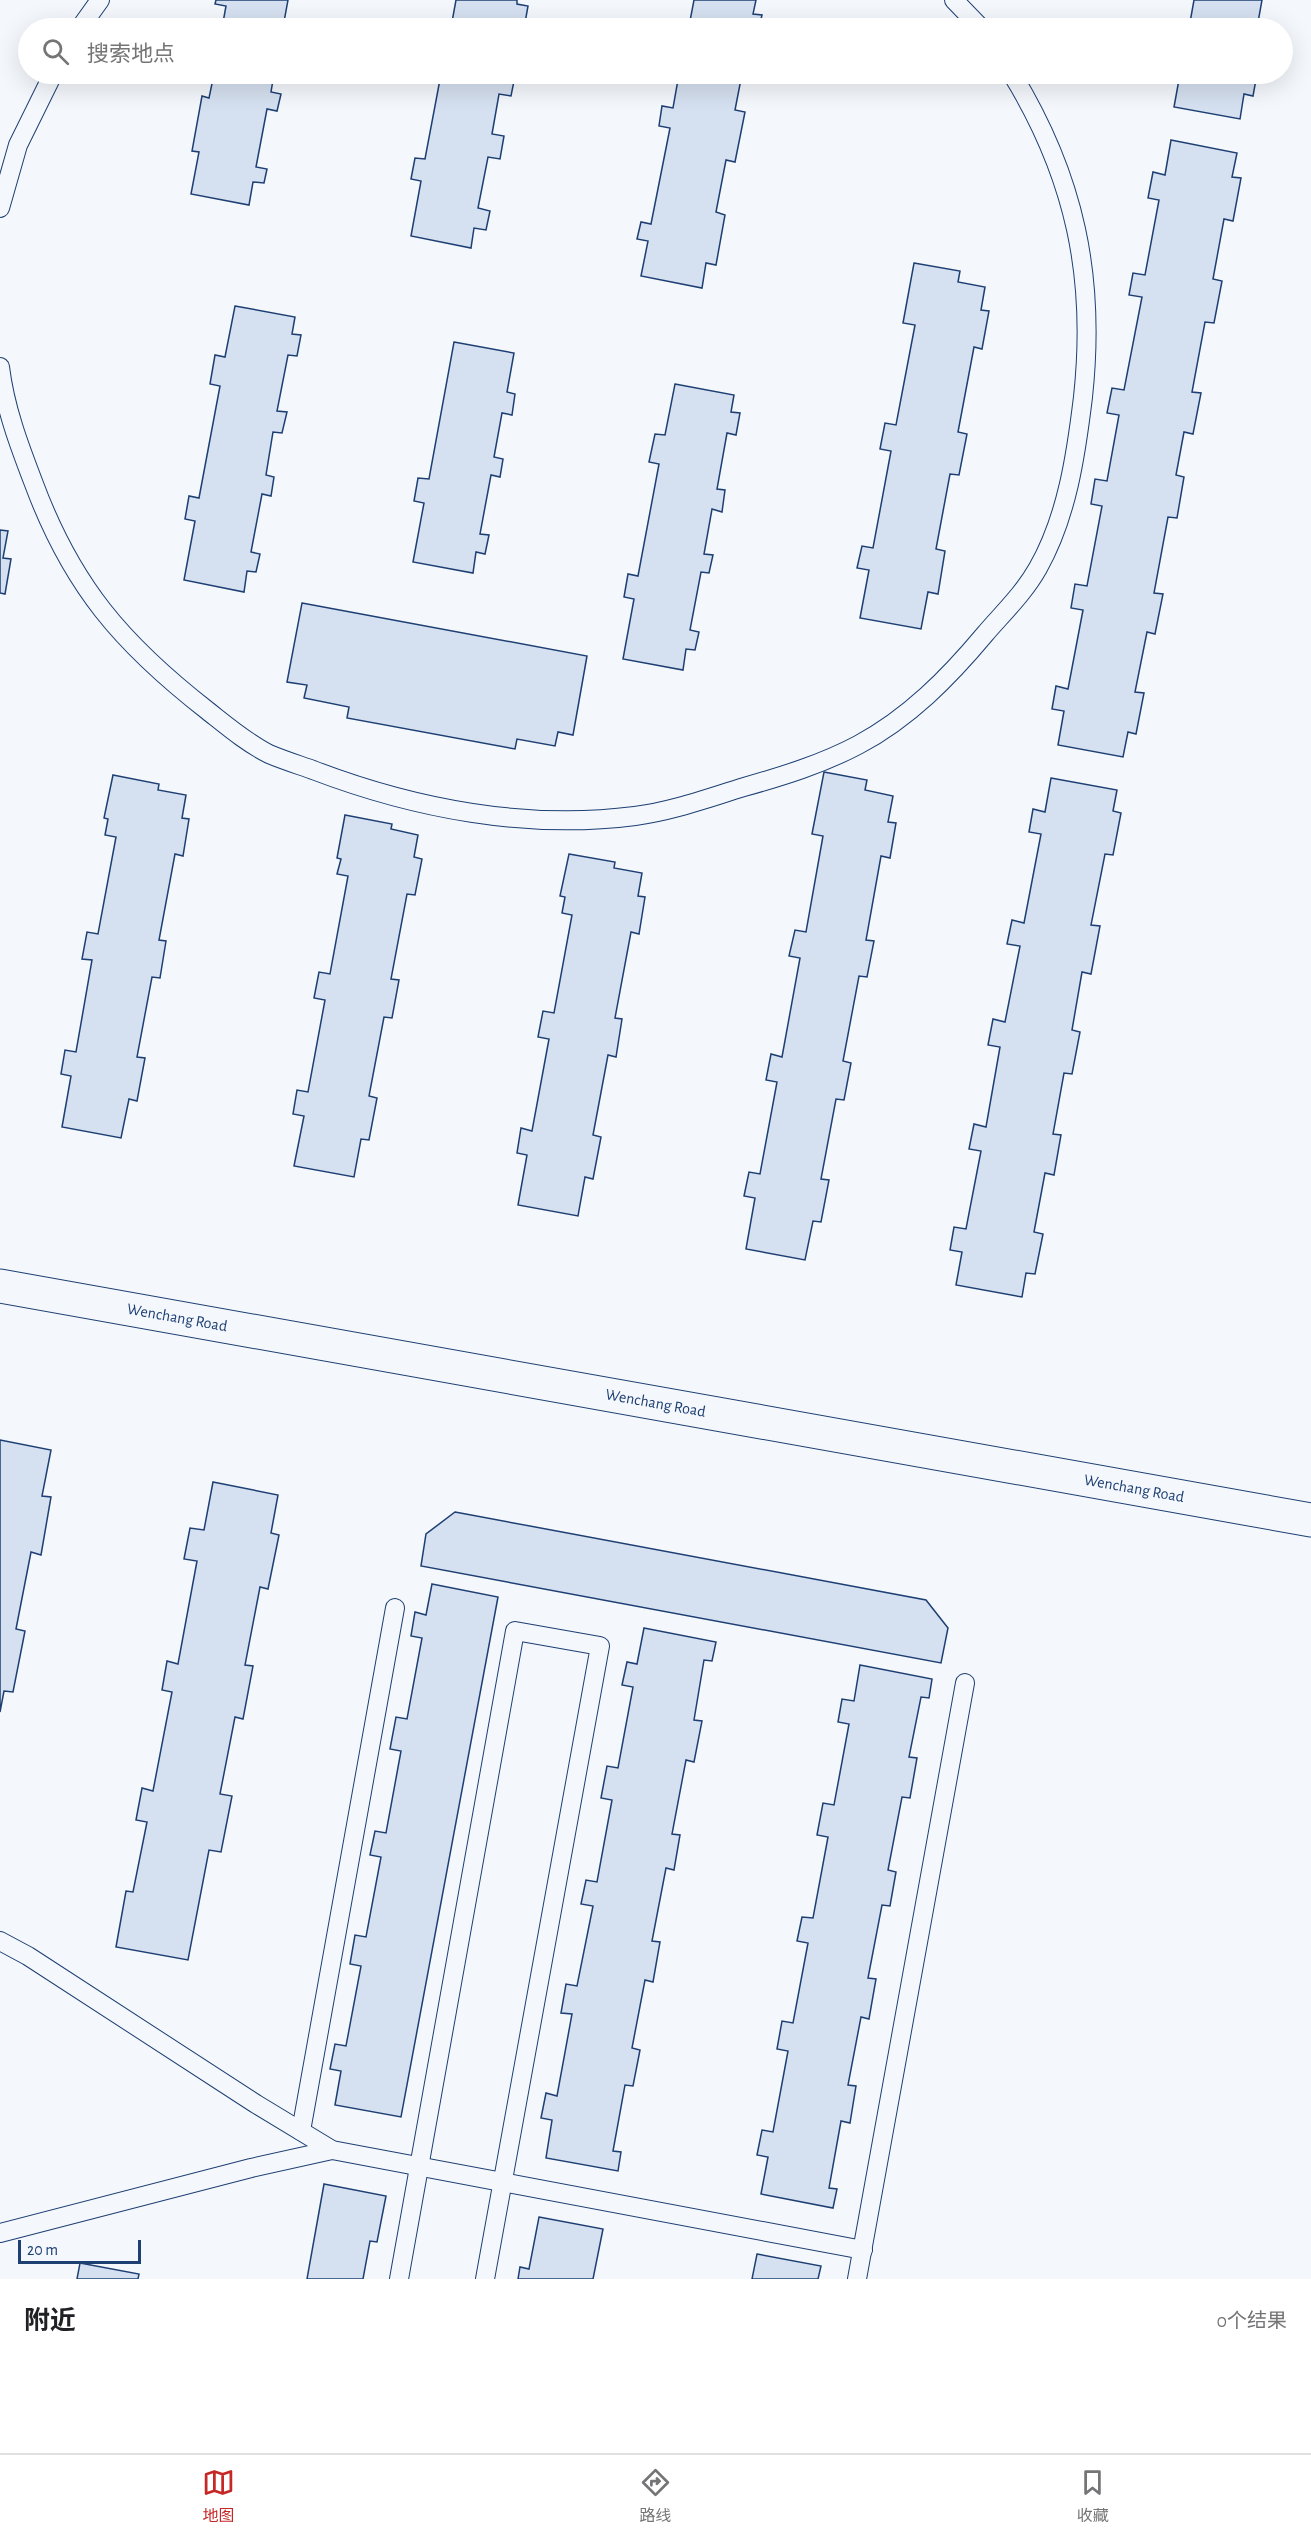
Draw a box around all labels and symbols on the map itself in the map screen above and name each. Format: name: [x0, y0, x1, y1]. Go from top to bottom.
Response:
street label: Wenchang Road: [126, 1301, 229, 1334]
street label: Wenchang Road: [604, 1386, 707, 1420]
street label: Wenchang Road: [1083, 1472, 1185, 1505]
scale bar: [18, 2237, 141, 2264]

